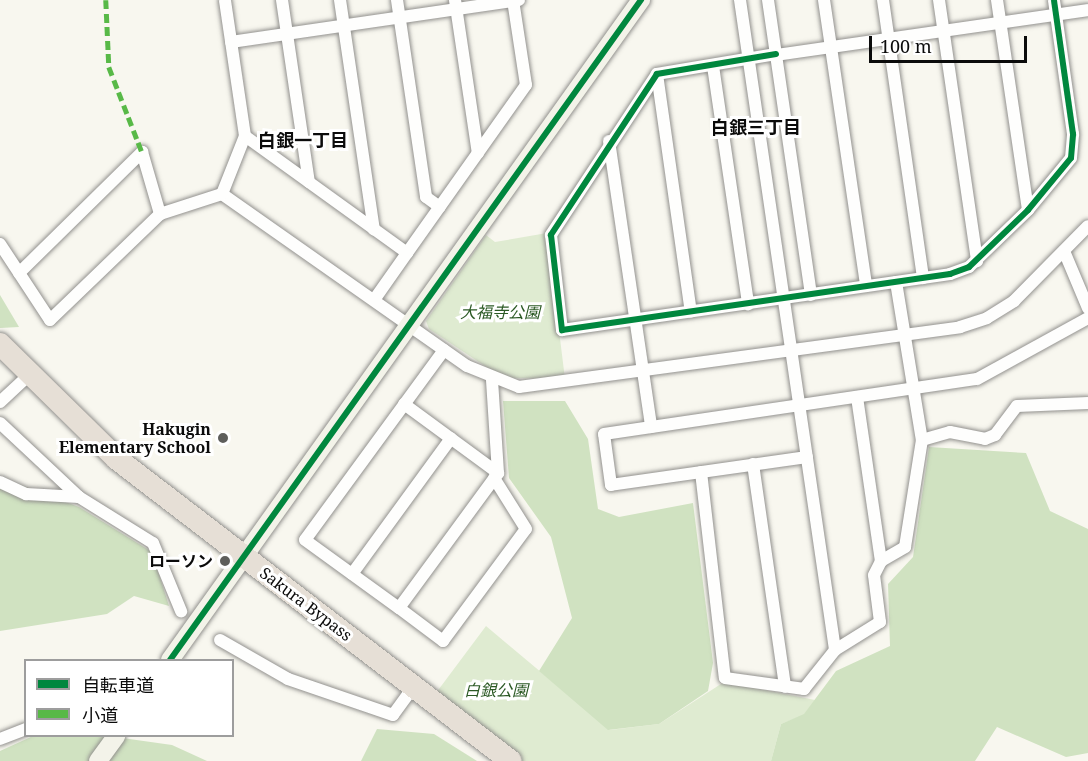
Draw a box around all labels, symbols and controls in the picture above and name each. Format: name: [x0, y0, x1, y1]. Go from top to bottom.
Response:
scale bar: [872, 24, 1030, 62]
text: 100 m: [880, 34, 932, 58]
district label: 白銀三丁目: [711, 116, 801, 138]
district label: 白銀一丁目: [258, 129, 348, 151]
park label: 大福寺公園: [460, 302, 540, 322]
place label: Hakugin Elementary School: [59, 419, 211, 457]
marker: Hakugin Elementary School: [216, 431, 230, 445]
place label: ローソン: [149, 551, 213, 571]
marker: ローソン: [218, 554, 232, 568]
street label: Sakura Bypass: [256, 563, 356, 645]
legend: [24, 659, 234, 737]
text: 自転車道: [82, 673, 154, 697]
park label: 白銀公園: [464, 680, 528, 700]
text: 小道: [82, 703, 118, 727]

